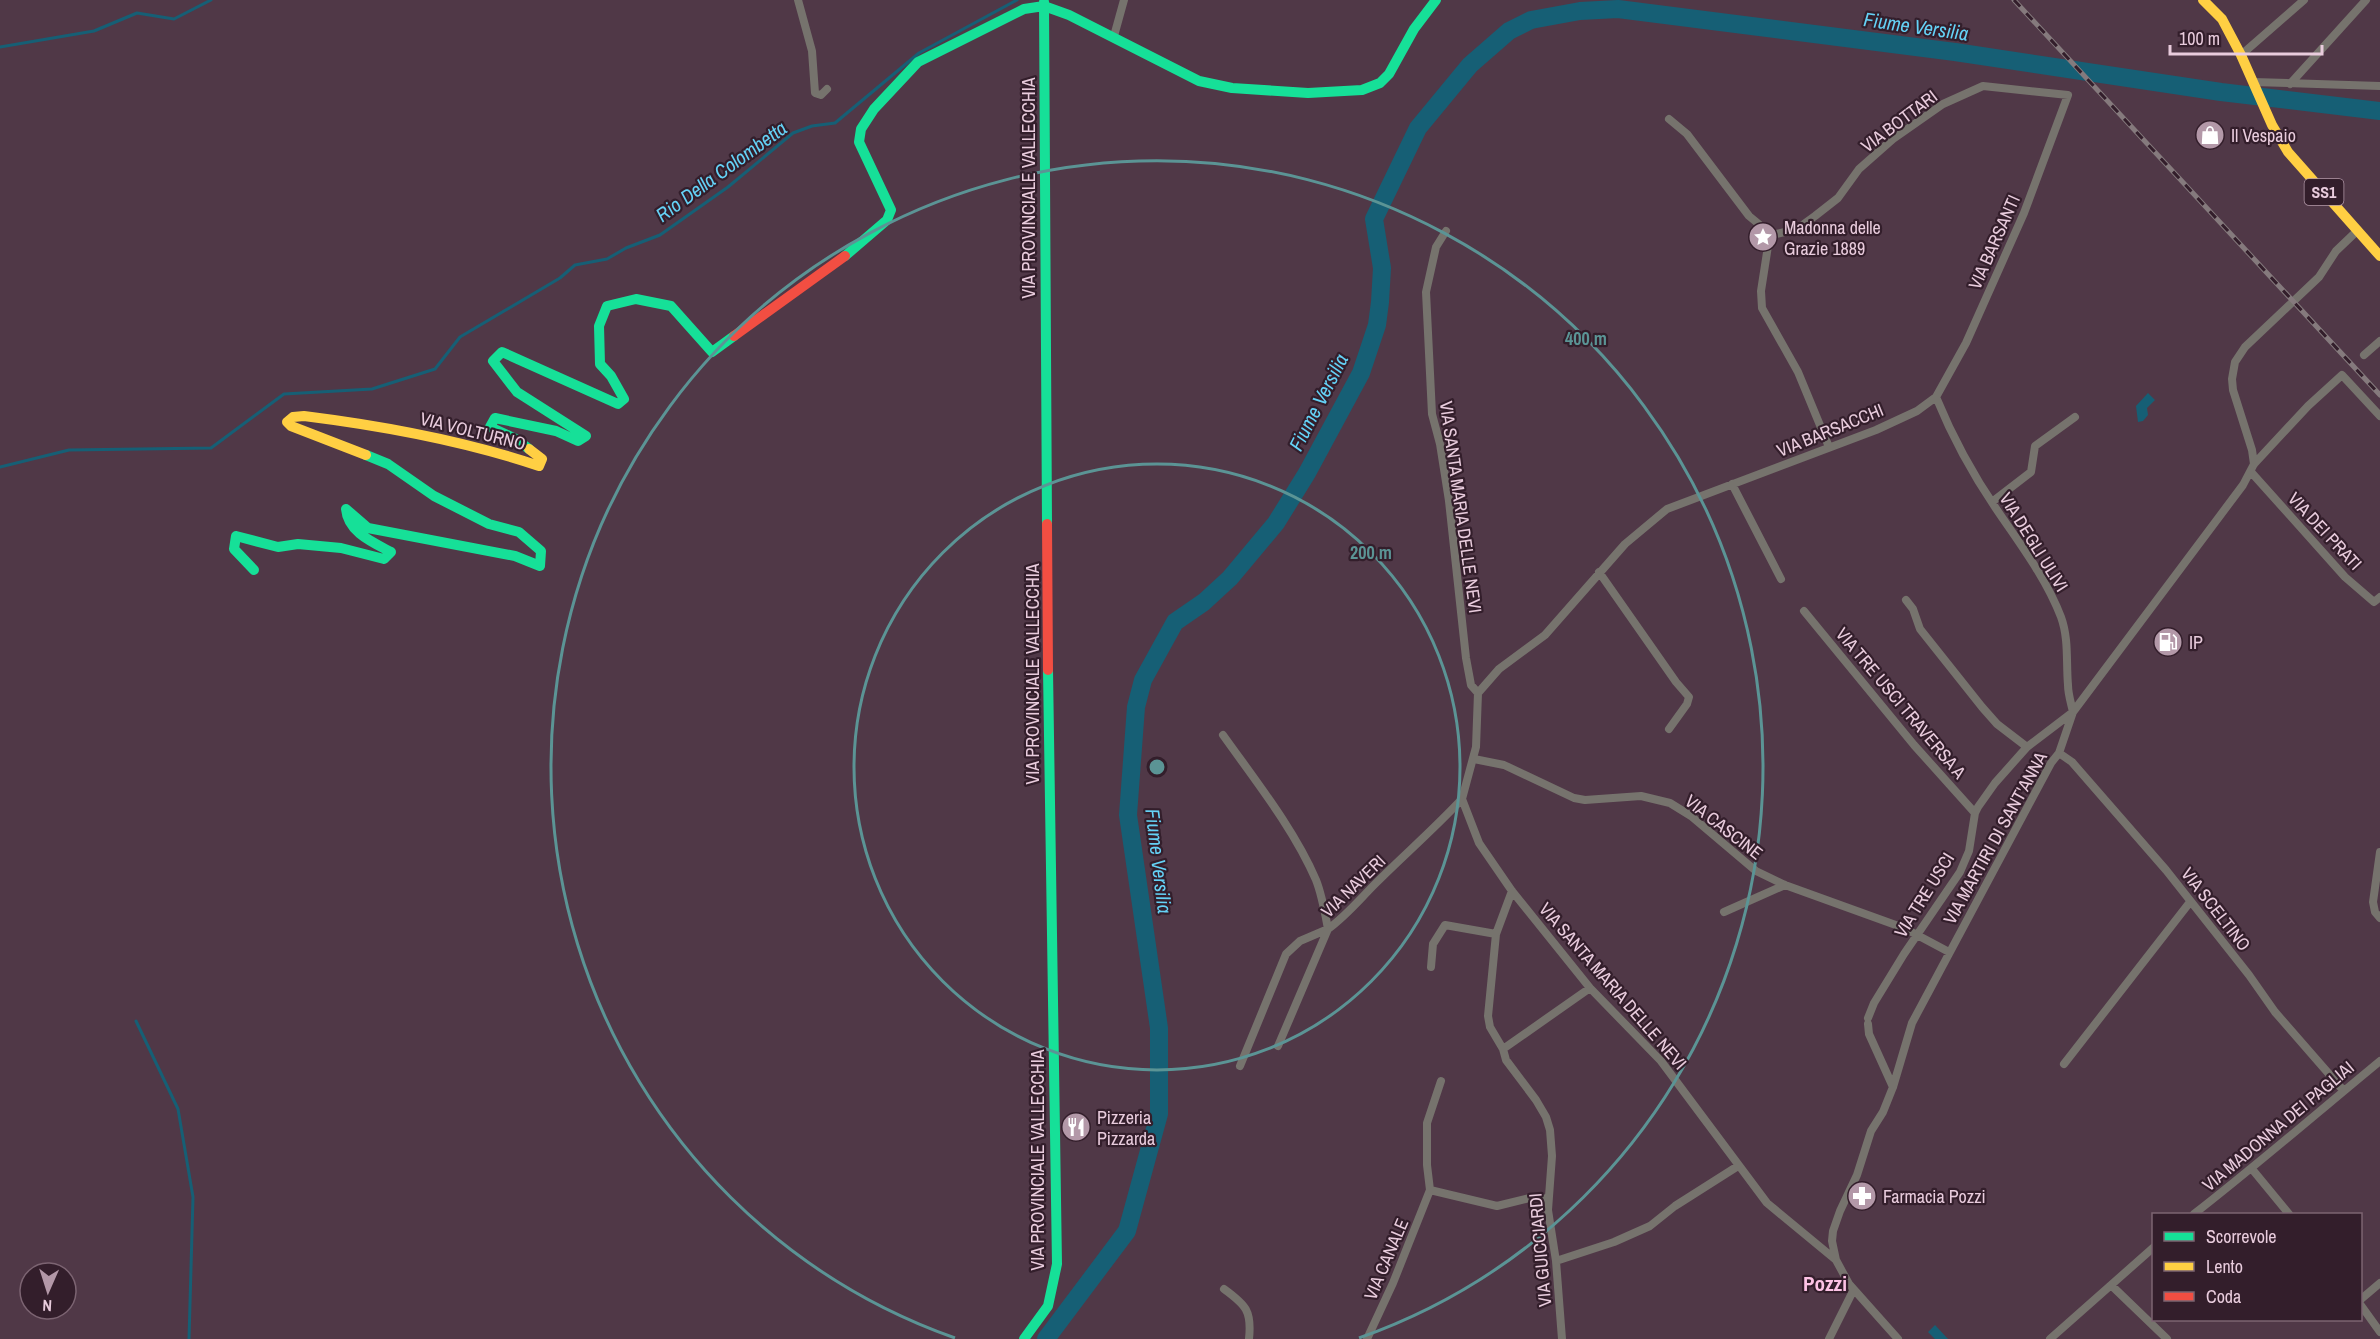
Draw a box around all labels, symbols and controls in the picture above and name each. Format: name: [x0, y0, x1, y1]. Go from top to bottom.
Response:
water label: Fiume Versilia: [1862, 5, 1970, 47]
scale bar: [2170, 18, 2322, 56]
text: 100 m: [2179, 26, 2220, 51]
street label: VIA PROVINCIALE VALLECCHIA: [1016, 77, 1041, 299]
street label: VIA BOTTARI: [1856, 84, 1942, 158]
water label: Rio Della Colombetta: [650, 114, 792, 228]
shop icon: Il Vespaio: [2194, 119, 2226, 151]
place label: Il Vespaio: [2231, 123, 2296, 148]
road number: SS1: [2304, 179, 2344, 205]
street label: VIA BARSANTI: [1962, 191, 2026, 293]
place label: Madonna delle Grazie 1889: [1784, 215, 1881, 261]
place icon: Madonna delle Grazie 1889: [1747, 221, 1779, 253]
text: 400 m: [1565, 326, 1607, 351]
water label: Fiume Versilia: [1282, 349, 1354, 455]
street label: VIA BARSACCHI: [1773, 397, 1887, 463]
street label: VIA SANTA MARIA DELLE NEVI: [1434, 399, 1488, 615]
street label: VIA VOLTURNO: [418, 406, 528, 456]
street label: VIA DEI PRATI: [2282, 487, 2368, 575]
street label: VIA DEGLI ULIVI: [1994, 488, 2074, 596]
text: 200 m: [1350, 540, 1392, 565]
street label: VIA PROVINCIALE VALLECCHIA: [1020, 563, 1045, 785]
street label: VIA TRE USCI TRAVERSA A: [1830, 622, 1972, 784]
fuel station icon: IP: [2152, 626, 2184, 658]
place label: IP: [2189, 630, 2203, 655]
street label: VIA MARTIRI DI SANT'ANNA: [1937, 747, 2053, 929]
centre of rings: [1147, 757, 1167, 777]
street label: VIA CASCINE: [1680, 789, 1768, 865]
water label: Fiume Versilia: [1139, 807, 1179, 915]
street label: VIA TRE USCI: [1888, 848, 1960, 942]
street label: VIA NAVERI: [1315, 849, 1391, 923]
street label: VIA SCELTINO: [2175, 862, 2257, 956]
street label: VIA SANTA MARIA DELLE NEVI: [1533, 897, 1693, 1075]
street label: VIA PROVINCIALE VALLECCHIA: [1025, 1049, 1050, 1271]
street label: VIA MADONNA DEI PAGLIAI: [2197, 1055, 2359, 1197]
place label: Pizzeria Pizzarda: [1097, 1105, 1155, 1151]
restaurant icon: Pizzeria Pizzarda: [1060, 1111, 1092, 1143]
pharmacy icon: Farmacia Pozzi: [1846, 1180, 1878, 1212]
place label: Farmacia Pozzi: [1883, 1184, 1986, 1209]
street label: VIA GUICCIARDI: [1523, 1192, 1557, 1308]
legend: [2152, 1213, 2362, 1321]
street label: VIA CANALE: [1358, 1214, 1414, 1304]
text: Scorrevole: [2206, 1224, 2277, 1249]
text: Lento: [2206, 1254, 2243, 1279]
north arrow: [18, 1261, 78, 1321]
district label: Pozzi: [1803, 1269, 1847, 1298]
text: Coda: [2206, 1284, 2241, 1309]
text: N: [42, 1295, 53, 1317]

